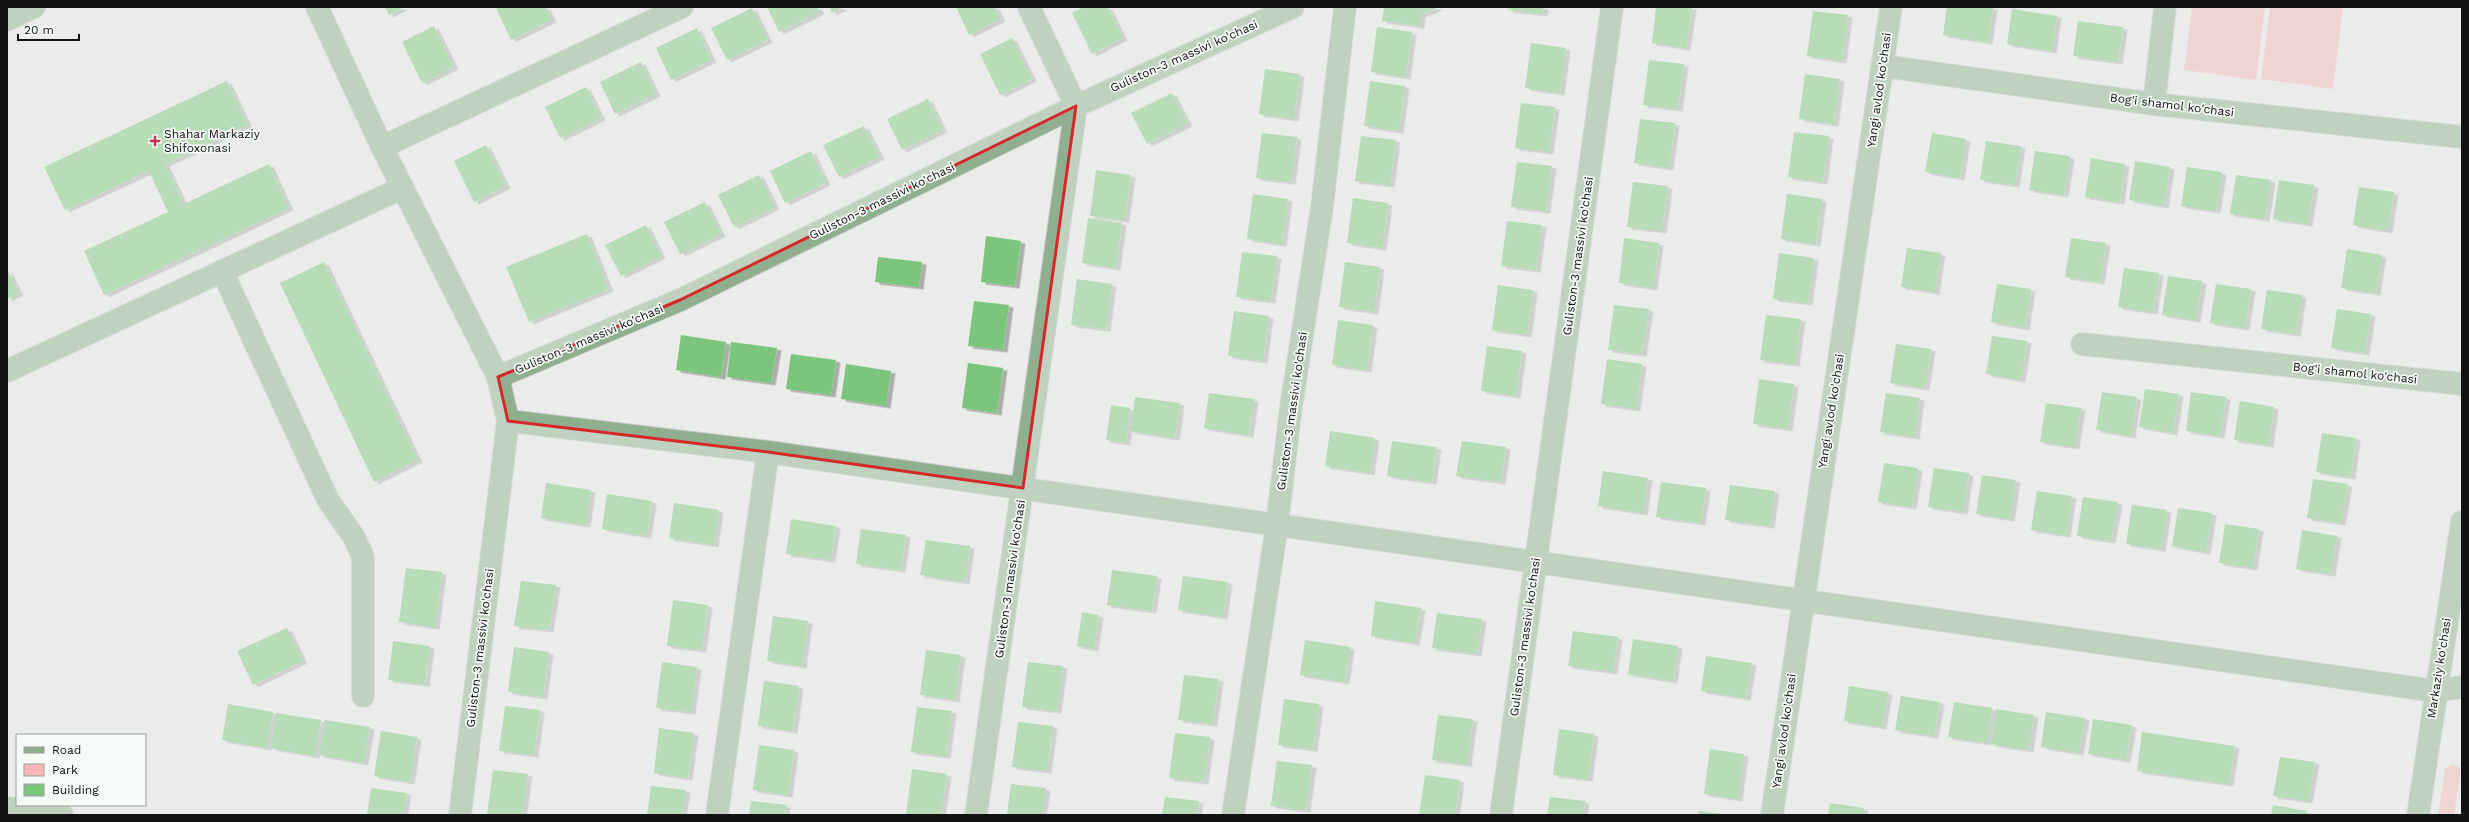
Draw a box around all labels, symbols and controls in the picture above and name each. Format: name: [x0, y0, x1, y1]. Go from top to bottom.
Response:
scale bar: [18, 16, 79, 42]
street label: Guliston-3 massivi ko'chasi: [1108, 17, 1260, 95]
text: 20 m: [24, 23, 54, 37]
street label: Yangi avlod ko'chasi: [1864, 32, 1894, 148]
street label: Bog'i shamol ko'chasi: [2109, 90, 2235, 120]
place label: Shahar Markaziy Shifoxonasi: [164, 127, 261, 155]
marker: Shahar Markaziy Shifoxonasi: [149, 135, 161, 147]
street label: Guliston-3 massivi ko'chasi: [807, 160, 957, 242]
street label: Guliston-3 massivi ko'chasi: [1560, 176, 1596, 336]
street label: Guliston-3 massivi ko'chasi: [513, 301, 665, 377]
street label: Guliston-3 massivi ko'chasi: [1274, 331, 1310, 491]
street label: Yangi avlod ko'chasi: [1815, 353, 1847, 469]
street label: Bog'i shamol ko'chasi: [2292, 360, 2418, 386]
street label: Guliston-3 massivi ko'chasi: [992, 499, 1028, 659]
street label: Guliston-3 massivi ko'chasi: [1507, 557, 1543, 717]
street label: Guliston-3 massivi ko'chasi: [463, 568, 497, 728]
street label: Markaziy ko'chasi: [2424, 617, 2454, 719]
street label: Yangi avlod ko'chasi: [1769, 673, 1799, 789]
legend: [16, 734, 146, 806]
text: Road: [52, 743, 81, 757]
text: Park: [52, 763, 78, 777]
text: Building: [52, 783, 99, 797]

